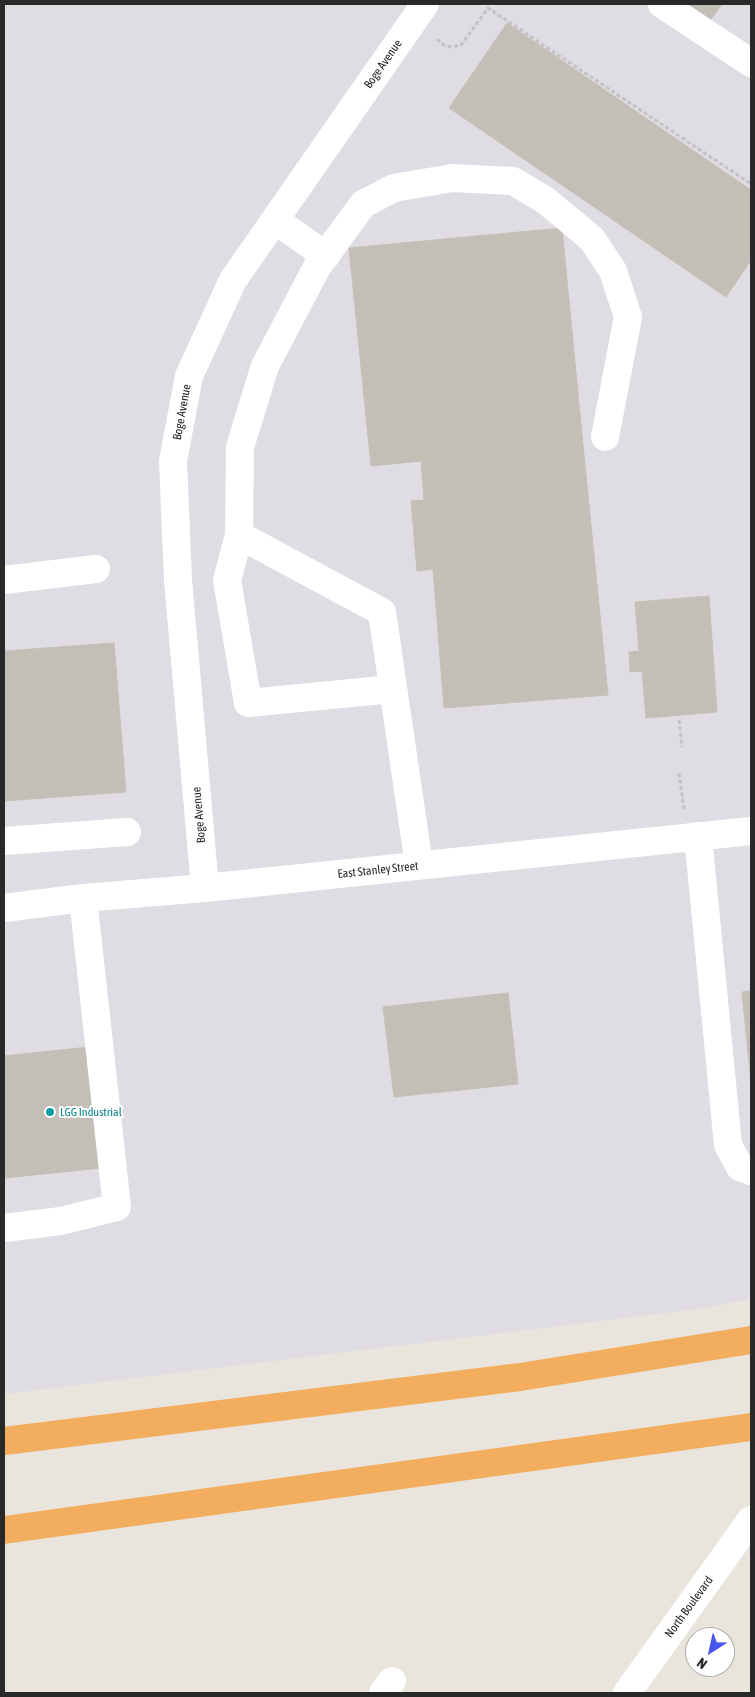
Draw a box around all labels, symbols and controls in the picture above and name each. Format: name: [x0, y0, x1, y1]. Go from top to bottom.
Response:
street label: Boge Avenue: [361, 37, 405, 91]
street label: Boge Avenue: [170, 383, 194, 441]
street label: Boge Avenue: [189, 786, 209, 844]
street label: East Stanley Street: [337, 859, 419, 881]
place label: LGG Industrial: [60, 1105, 122, 1119]
marker: LGG Industrial: [44, 1106, 56, 1118]
street label: North Boulevard: [662, 1574, 716, 1640]
north arrow: [685, 1627, 735, 1677]
text: N: [694, 1655, 710, 1672]

